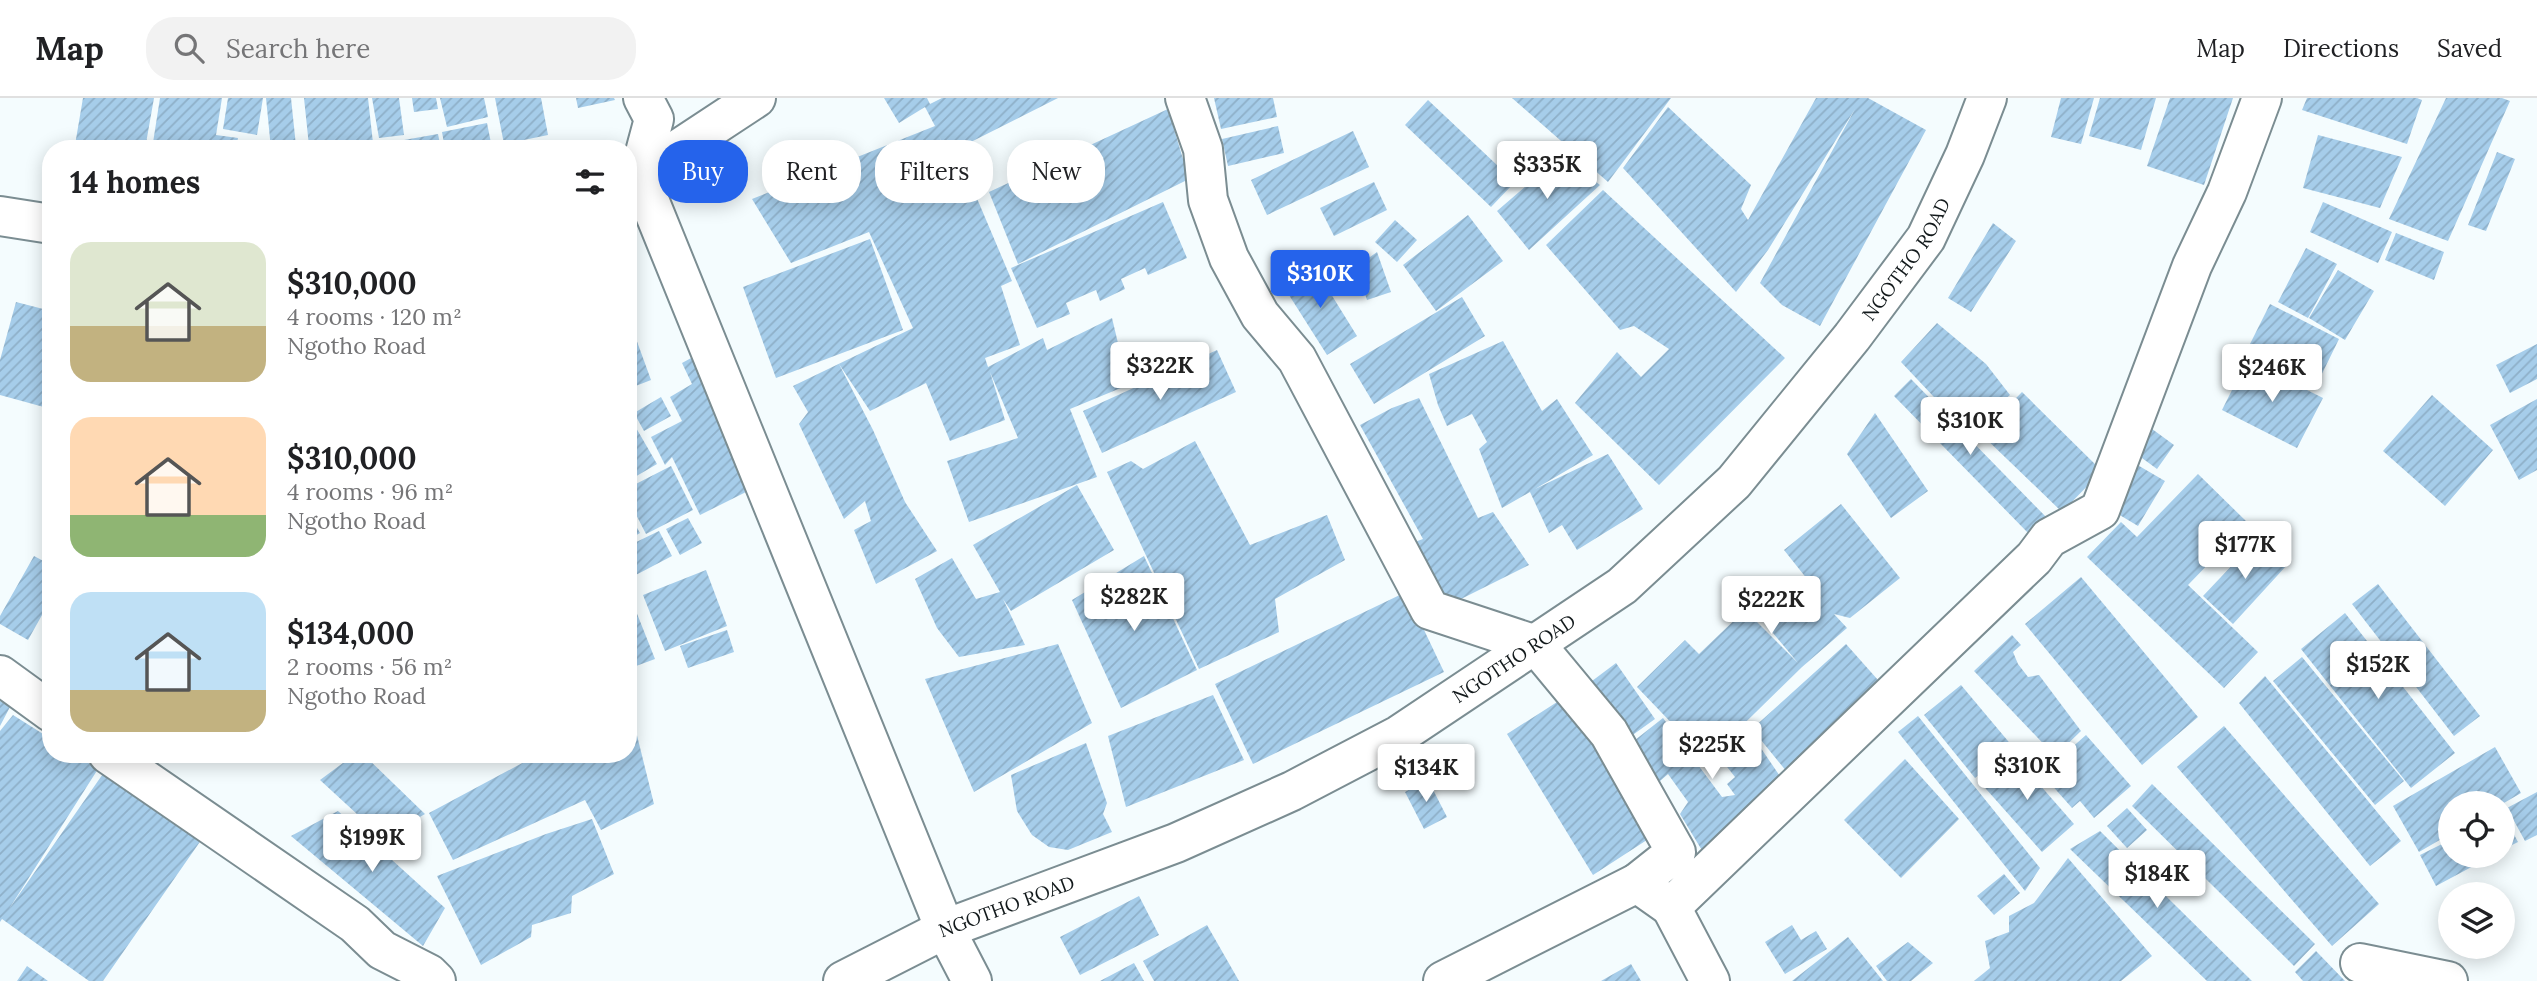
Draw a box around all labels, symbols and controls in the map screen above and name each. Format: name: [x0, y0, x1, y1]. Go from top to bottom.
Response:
search box: [146, 17, 636, 80]
text: Map: [35, 27, 104, 69]
icon: search: [170, 29, 208, 67]
text: Search here: [226, 32, 370, 65]
text: Map: [2196, 33, 2245, 64]
text: Directions: [2283, 33, 2399, 64]
text: Saved: [2437, 33, 2502, 64]
chip: Buy: [658, 140, 748, 203]
chip: Rent: [762, 140, 861, 203]
chip: Filters: [875, 140, 993, 203]
chip: New: [1007, 140, 1105, 203]
pin: $335K: [1498, 141, 1596, 201]
text: $335K: [1513, 149, 1581, 178]
text: 14 homes: [70, 163, 200, 201]
icon: filters: [571, 163, 609, 201]
street label: NGOTHO ROAD: [1856, 194, 1955, 325]
pin: $310K: [1271, 250, 1369, 310]
text: $310K: [1287, 258, 1353, 287]
text: $310,000: [287, 264, 416, 302]
icon: home: [126, 270, 210, 354]
text: 4 rooms · 120 m²: [287, 302, 462, 331]
text: Ngotho Road: [287, 331, 426, 360]
pin: $322K: [1111, 342, 1209, 402]
pin: $246K: [2223, 344, 2321, 404]
text: $322K: [1126, 350, 1194, 379]
text: $246K: [2238, 352, 2306, 381]
pin: $310K: [1921, 398, 2019, 457]
text: $310K: [1937, 405, 2003, 434]
text: $310,000: [287, 439, 416, 477]
icon: home: [126, 445, 210, 529]
text: 4 rooms · 96 m²: [287, 477, 453, 506]
text: Ngotho Road: [287, 506, 426, 535]
pin: $177K: [2196, 522, 2294, 581]
text: $177K: [2214, 529, 2276, 558]
pin: $282K: [1085, 574, 1183, 633]
pin: $222K: [1722, 576, 1820, 636]
text: $282K: [1100, 581, 1168, 610]
text: $222K: [1738, 584, 1804, 613]
street label: NGOTHO ROAD: [1448, 608, 1580, 708]
text: $134,000: [287, 614, 414, 652]
icon: home: [126, 620, 210, 704]
pin: $152K: [2329, 642, 2427, 701]
text: $152K: [2346, 649, 2410, 678]
text: 2 rooms · 56 m²: [287, 652, 452, 681]
text: Ngotho Road: [287, 681, 426, 710]
pin: $225K: [1663, 722, 1761, 781]
text: $225K: [1679, 729, 1745, 758]
pin: $310K: [1978, 742, 2076, 802]
pin: $134K: [1377, 744, 1475, 804]
text: $310K: [1994, 750, 2060, 779]
text: $134K: [1394, 752, 1458, 781]
map controls: [2438, 791, 2515, 959]
button: locate: [2438, 791, 2515, 868]
pin: $199K: [323, 814, 421, 874]
text: $199K: [339, 822, 405, 851]
pin: $184K: [2108, 850, 2206, 910]
text: $184K: [2125, 858, 2189, 887]
street label: NGOTHO ROAD: [935, 870, 1078, 942]
button: layers: [2438, 882, 2515, 959]

